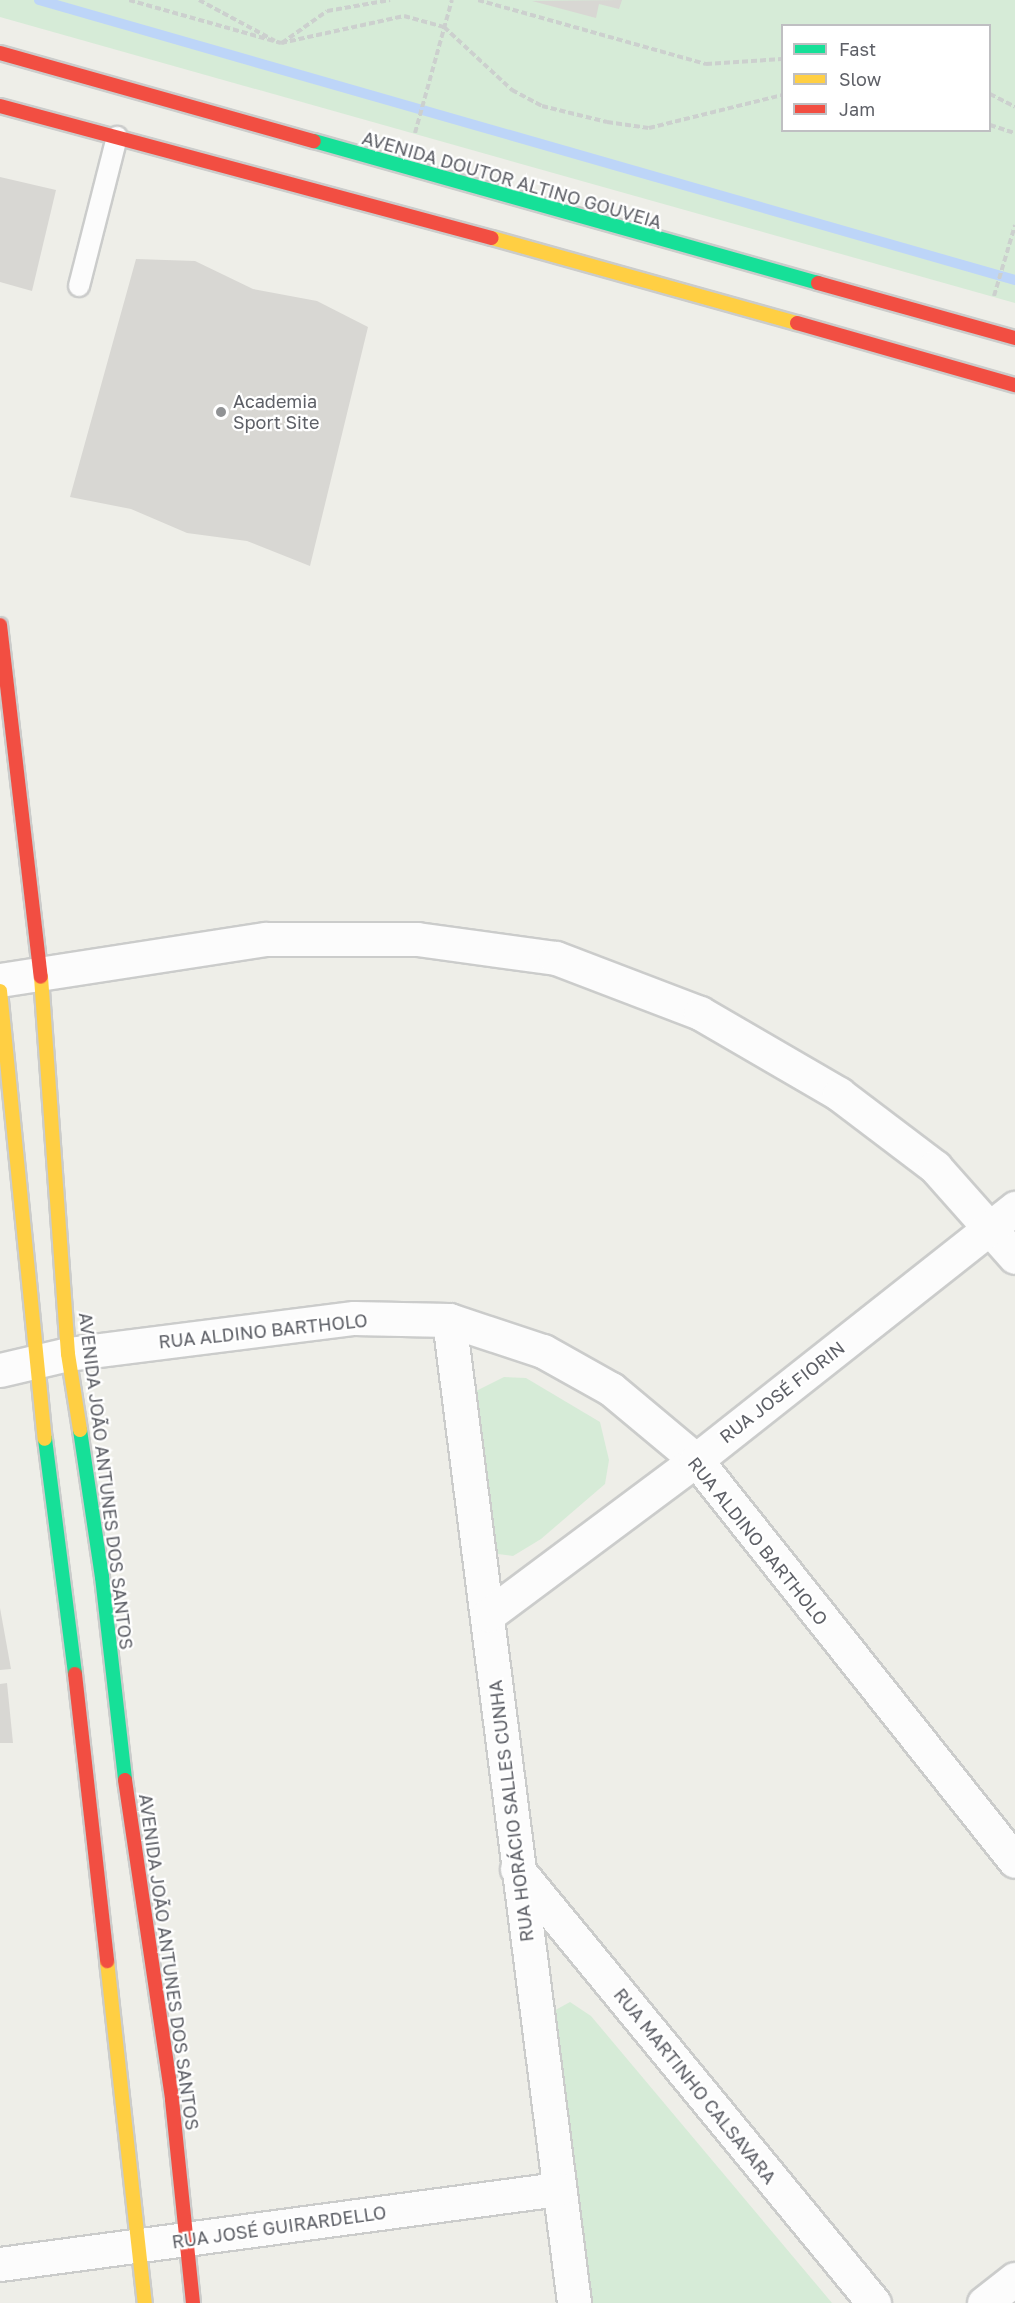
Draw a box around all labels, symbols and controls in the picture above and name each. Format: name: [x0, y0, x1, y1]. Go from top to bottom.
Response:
legend: [781, 24, 991, 132]
text: Fast: [839, 38, 876, 60]
text: Slow: [839, 68, 881, 90]
text: Jam: [839, 98, 875, 120]
street label: AVENIDA DOUTOR ALTINO GOUVEIA: [360, 127, 664, 233]
place label: Academia Sport Site: [233, 391, 319, 434]
marker: Academia Sport Site: [214, 405, 228, 419]
street label: RUA ALDINO BARTHOLO: [157, 1309, 369, 1353]
street label: AVENIDA JOÃO ANTUNES DOS SANTOS: [75, 1311, 137, 1651]
street label: RUA JOSÉ FIORIN: [715, 1336, 849, 1448]
street label: RUA ALDINO BARTHOLO: [683, 1453, 833, 1629]
street label: RUA HORÁCIO SALLES CUNHA: [484, 1679, 538, 1943]
street label: AVENIDA JOÃO ANTUNES DOS SANTOS: [135, 1792, 203, 2132]
street label: RUA MARTINHO CALSAVARA: [609, 1984, 781, 2188]
street label: RUA JOSÉ GUIRARDELLO: [170, 2201, 388, 2253]

